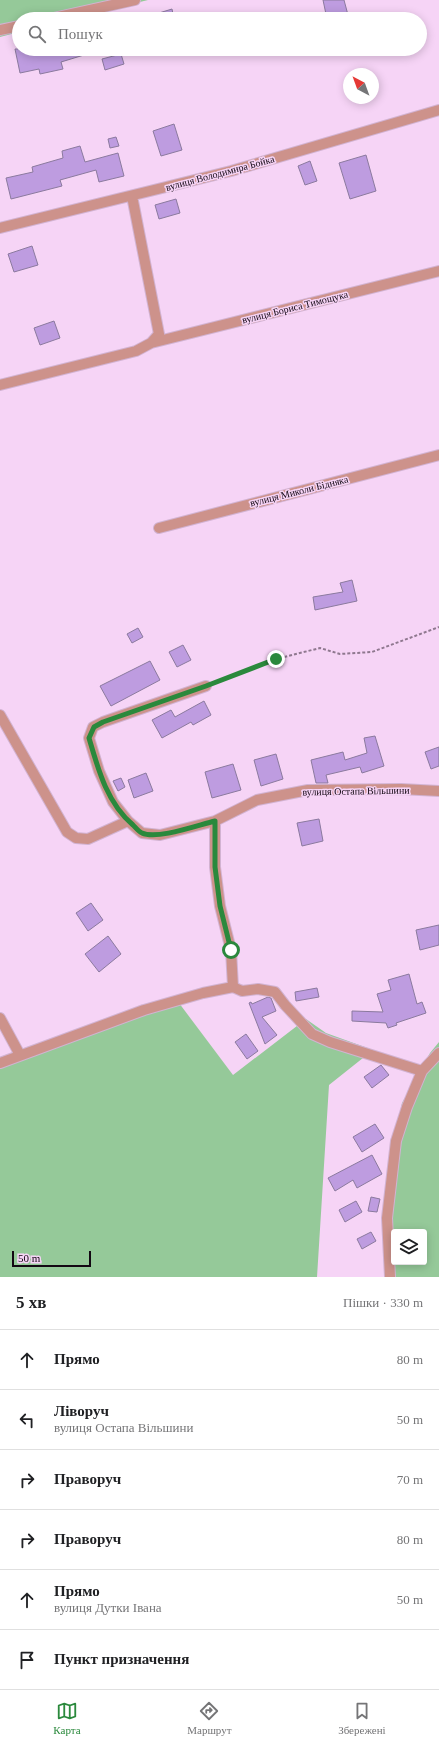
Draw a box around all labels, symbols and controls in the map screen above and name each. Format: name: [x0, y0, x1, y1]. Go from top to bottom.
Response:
search box: [12, 12, 427, 56]
icon: search: [26, 23, 48, 45]
text: Пошук: [58, 26, 103, 42]
north arrow: [343, 68, 379, 104]
street label: вулиця Володимира Бойка: [164, 153, 276, 193]
street label: вулиця Бориса Тимощука: [241, 288, 350, 325]
street label: вулиця Миколи Бідняка: [249, 473, 350, 509]
route end: [267, 650, 285, 668]
street label: вулиця Остапа Вільшини: [302, 785, 410, 797]
route start: [222, 941, 240, 959]
map controls: [391, 1229, 427, 1265]
button: layers: [391, 1229, 427, 1265]
scale bar: [12, 1249, 91, 1268]
text: 50 m: [18, 1252, 40, 1264]
text: 5 хв: [16, 1293, 46, 1312]
text: Пішки · 330 m: [343, 1295, 423, 1310]
icon: ahead: [16, 1349, 38, 1371]
text: Прямо: [54, 1351, 100, 1367]
text: 80 m: [397, 1352, 423, 1367]
text: Ліворуч: [54, 1403, 109, 1419]
icon: left: [16, 1409, 38, 1431]
text: 50 m: [397, 1412, 423, 1427]
text: вулиця Остапа Вільшини: [54, 1420, 193, 1435]
icon: right: [16, 1469, 38, 1491]
text: Праворуч: [54, 1471, 121, 1487]
text: 70 m: [397, 1472, 423, 1487]
icon: right: [16, 1529, 38, 1551]
text: Праворуч: [54, 1531, 121, 1547]
text: 80 m: [397, 1532, 423, 1547]
text: Прямо: [54, 1583, 100, 1599]
icon: ahead: [16, 1589, 38, 1611]
text: 50 m: [397, 1592, 423, 1607]
text: вулиця Дутки Івана: [54, 1600, 162, 1615]
icon: arrive: [16, 1649, 38, 1671]
text: Пункт призначення: [54, 1651, 189, 1667]
tab: Карта: [53, 1700, 81, 1736]
tab: Маршрут: [187, 1700, 232, 1736]
tab: Збережені: [338, 1700, 386, 1736]

